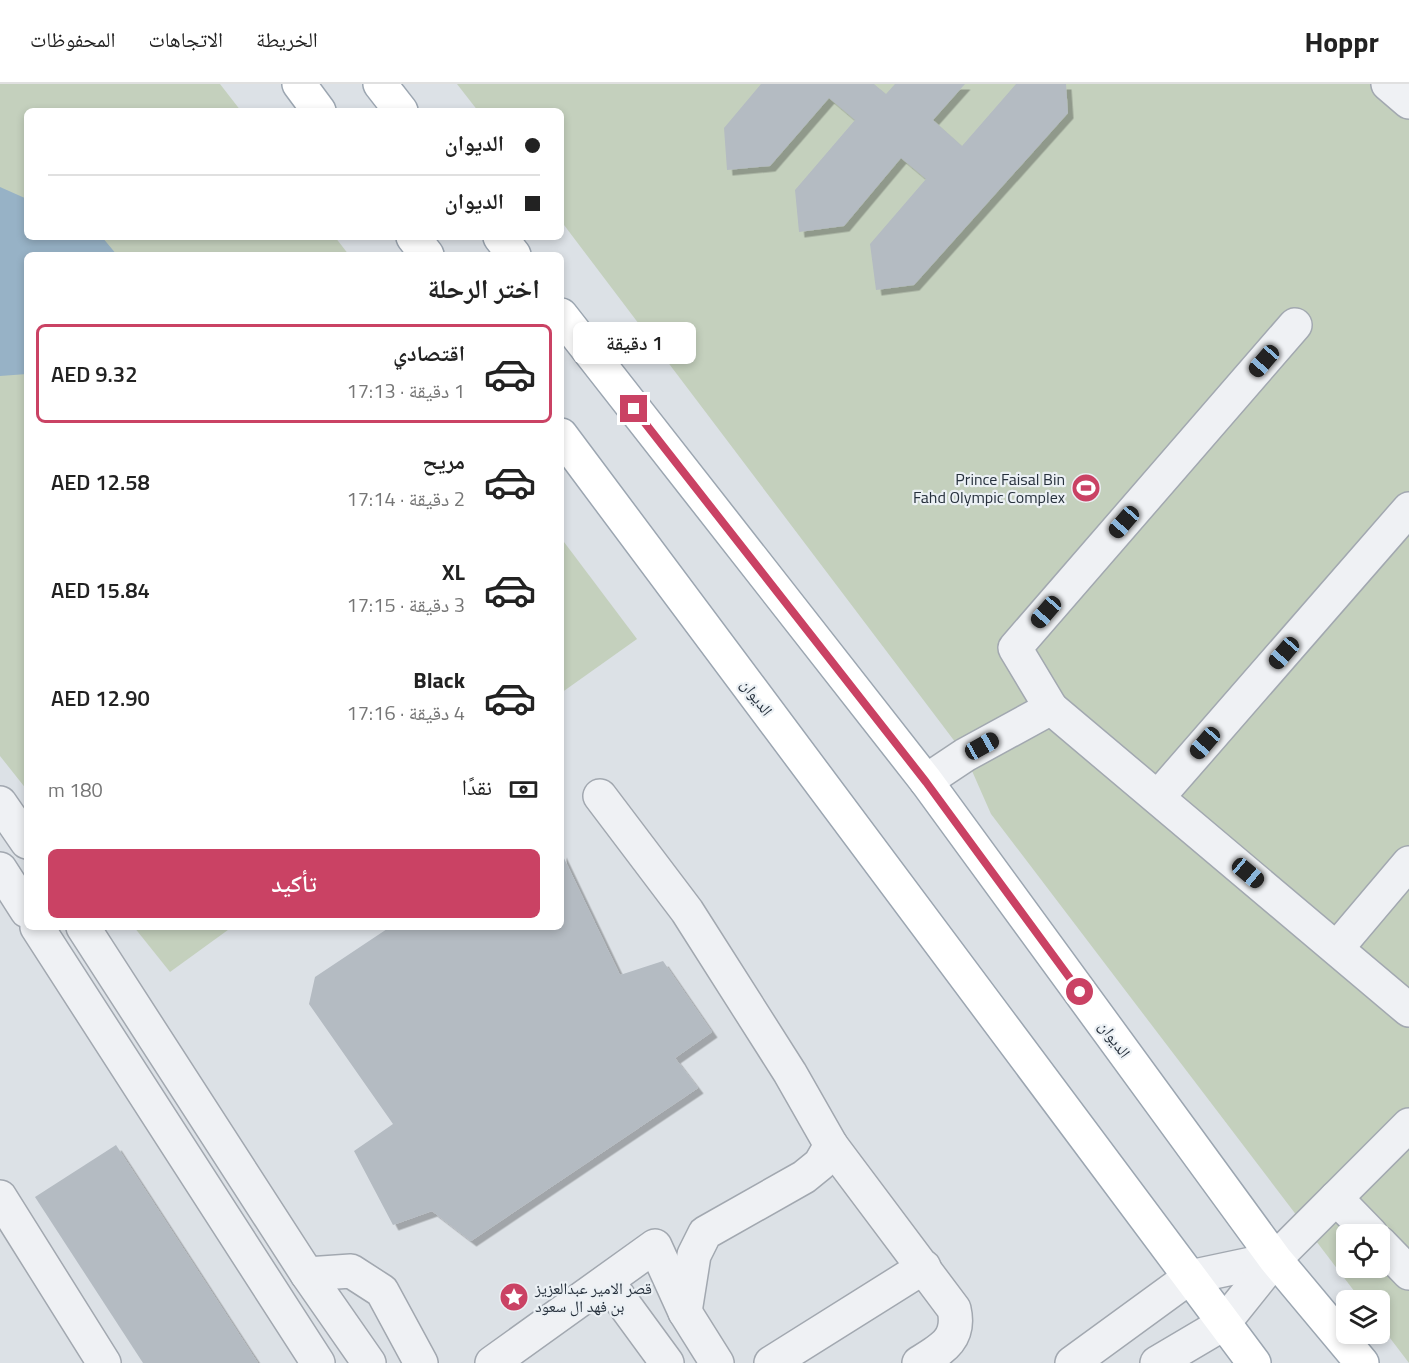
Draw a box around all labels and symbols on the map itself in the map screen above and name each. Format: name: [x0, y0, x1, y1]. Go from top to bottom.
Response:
callout: 1 دقيقة: [572, 322, 696, 364]
car: [1245, 342, 1283, 380]
route end: [620, 395, 647, 422]
place label: Prince Faisal Bin Fahd Olympic Complex: [913, 467, 1065, 509]
sports icon: Prince Faisal Bin Fahd Olympic Complex: [1070, 472, 1102, 504]
car: [1105, 503, 1143, 541]
car: [1027, 593, 1065, 631]
car: [1265, 634, 1303, 672]
street label: الديوان: [735, 673, 779, 721]
car: [1186, 724, 1224, 762]
car: [962, 729, 1002, 763]
car: [1228, 855, 1268, 891]
route start: [1066, 978, 1093, 1005]
street label: الديوان: [1093, 1015, 1137, 1063]
place label: قصر الامير عبدالعزيز بن فهد ال سعود: [534, 1276, 652, 1318]
place icon: قصر الامير عبدالعزيز بن فهد ال سعود: [498, 1281, 530, 1313]

